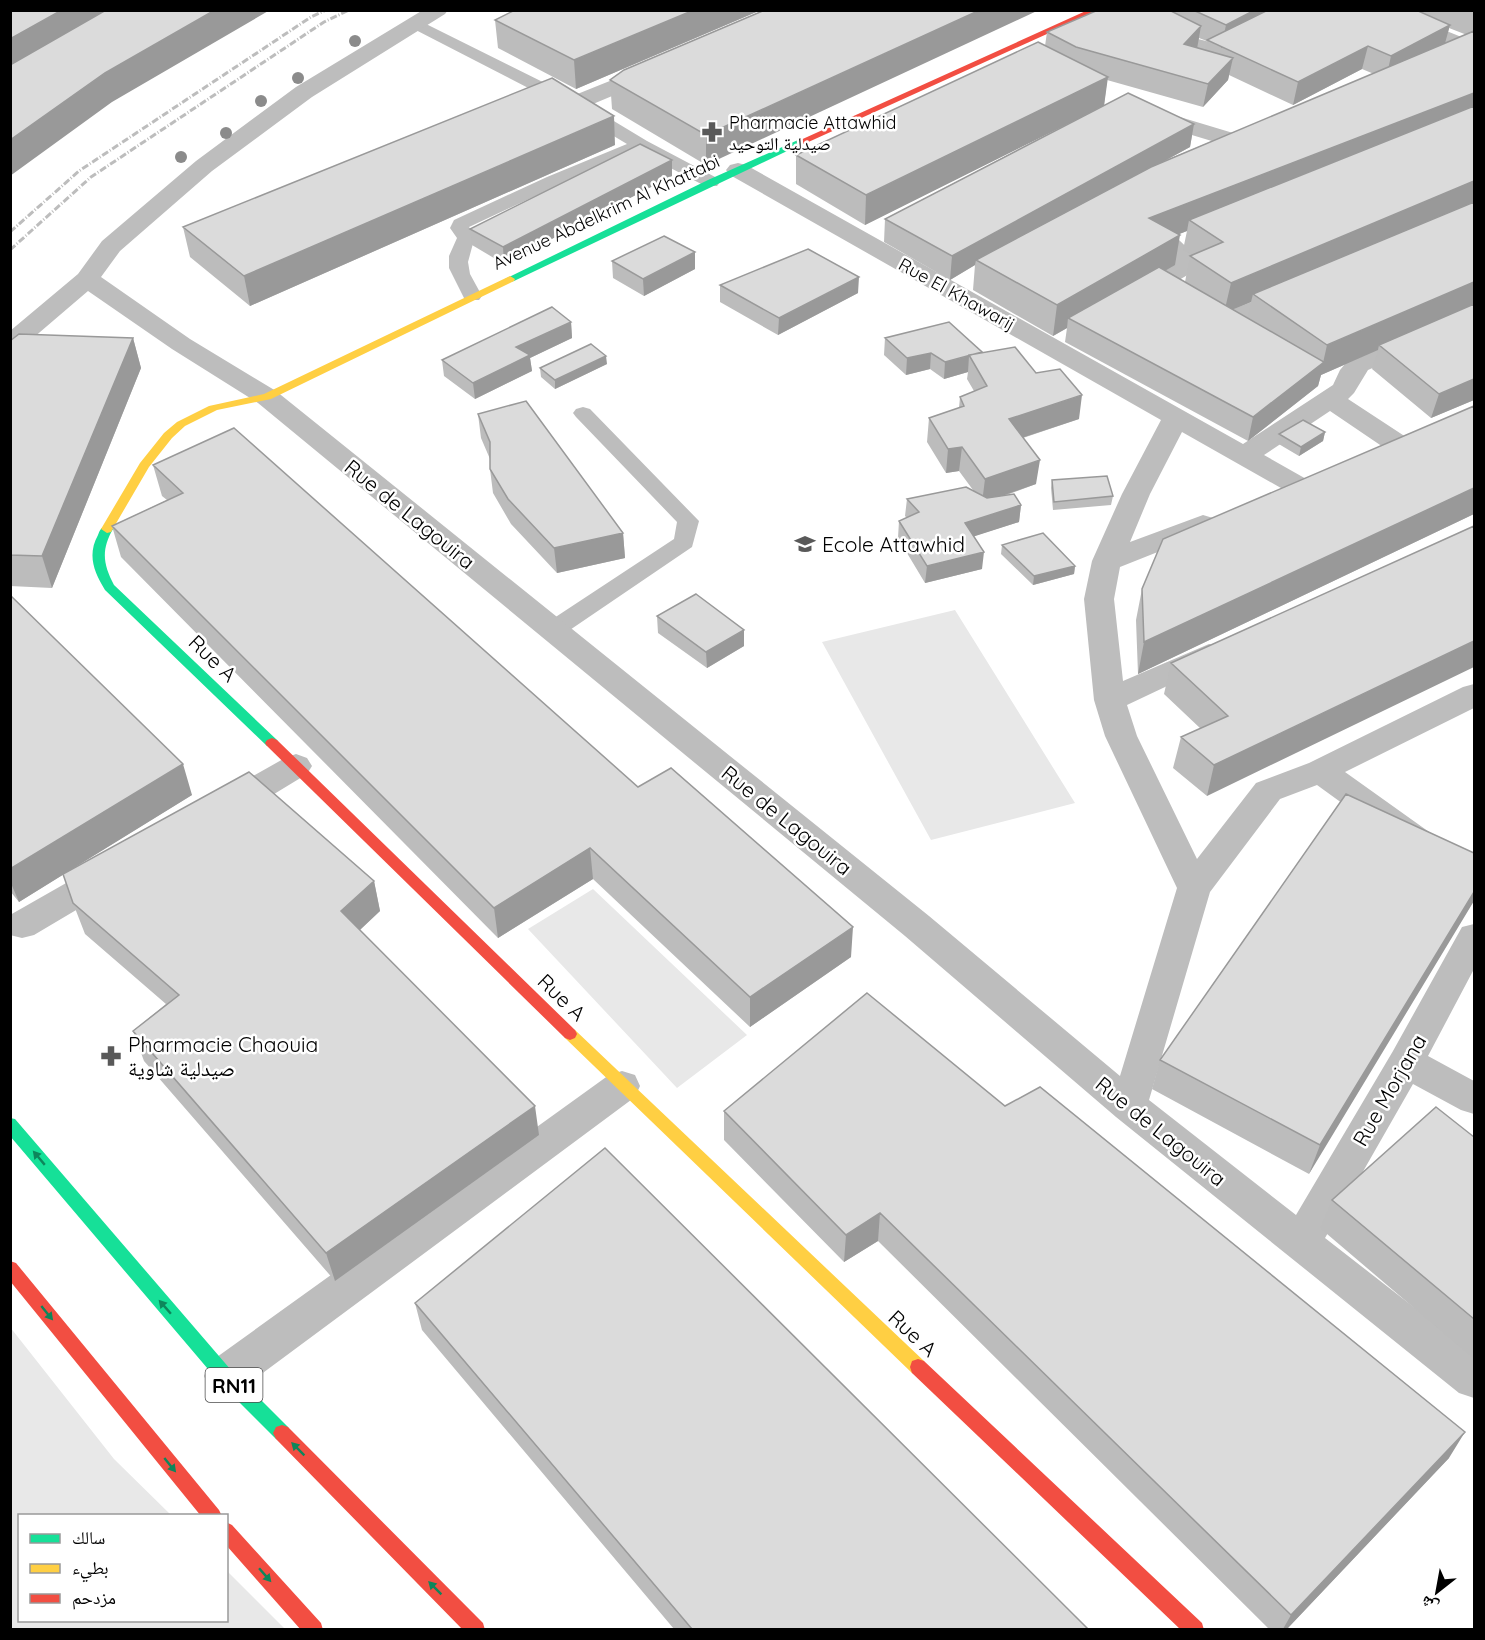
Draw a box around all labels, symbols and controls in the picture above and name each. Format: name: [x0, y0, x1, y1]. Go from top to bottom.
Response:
place label: Pharmacie Attawhid صيدلية التوحيد: [729, 111, 896, 155]
pharmacy icon: Pharmacie Attawhid صيدلية التوحيد: [700, 120, 724, 144]
street label: Avenue Abdelkrim Al Khattabi: [489, 149, 723, 275]
street label: Rue El Khawarij: [895, 252, 1019, 336]
street label: Rue de Lagouira: [340, 454, 480, 574]
place label: Ecole Attawhid: [822, 531, 965, 557]
school or university icon: Ecole Attawhid: [793, 532, 817, 556]
street label: Rue A: [183, 629, 243, 687]
street label: Rue de Lagouira: [717, 760, 857, 880]
street label: Rue A: [532, 968, 592, 1026]
street label: Rue Morjana: [1347, 1030, 1431, 1150]
place label: Pharmacie Chaouia صيدلية شاوية: [128, 1031, 318, 1081]
pharmacy icon: Pharmacie Chaouia صيدلية شاوية: [99, 1044, 123, 1068]
street label: Rue de Lagouira: [1091, 1071, 1231, 1191]
one-way arrow: [33, 1151, 45, 1166]
one-way arrow: [159, 1300, 172, 1315]
street label: Rue A: [883, 1304, 943, 1362]
one-way arrow: [41, 1305, 54, 1321]
road number: RN11: [206, 1368, 262, 1402]
one-way arrow: [291, 1442, 306, 1456]
one-way arrow: [163, 1457, 176, 1473]
legend: [18, 1514, 228, 1622]
text: سالك: [72, 1526, 105, 1549]
text: بطيء: [72, 1556, 109, 1583]
north arrow: [1407, 1562, 1467, 1622]
one-way arrow: [258, 1567, 272, 1582]
one-way arrow: [429, 1581, 443, 1595]
text: مزدحم: [72, 1586, 116, 1610]
text: ش: [1417, 1592, 1442, 1618]

